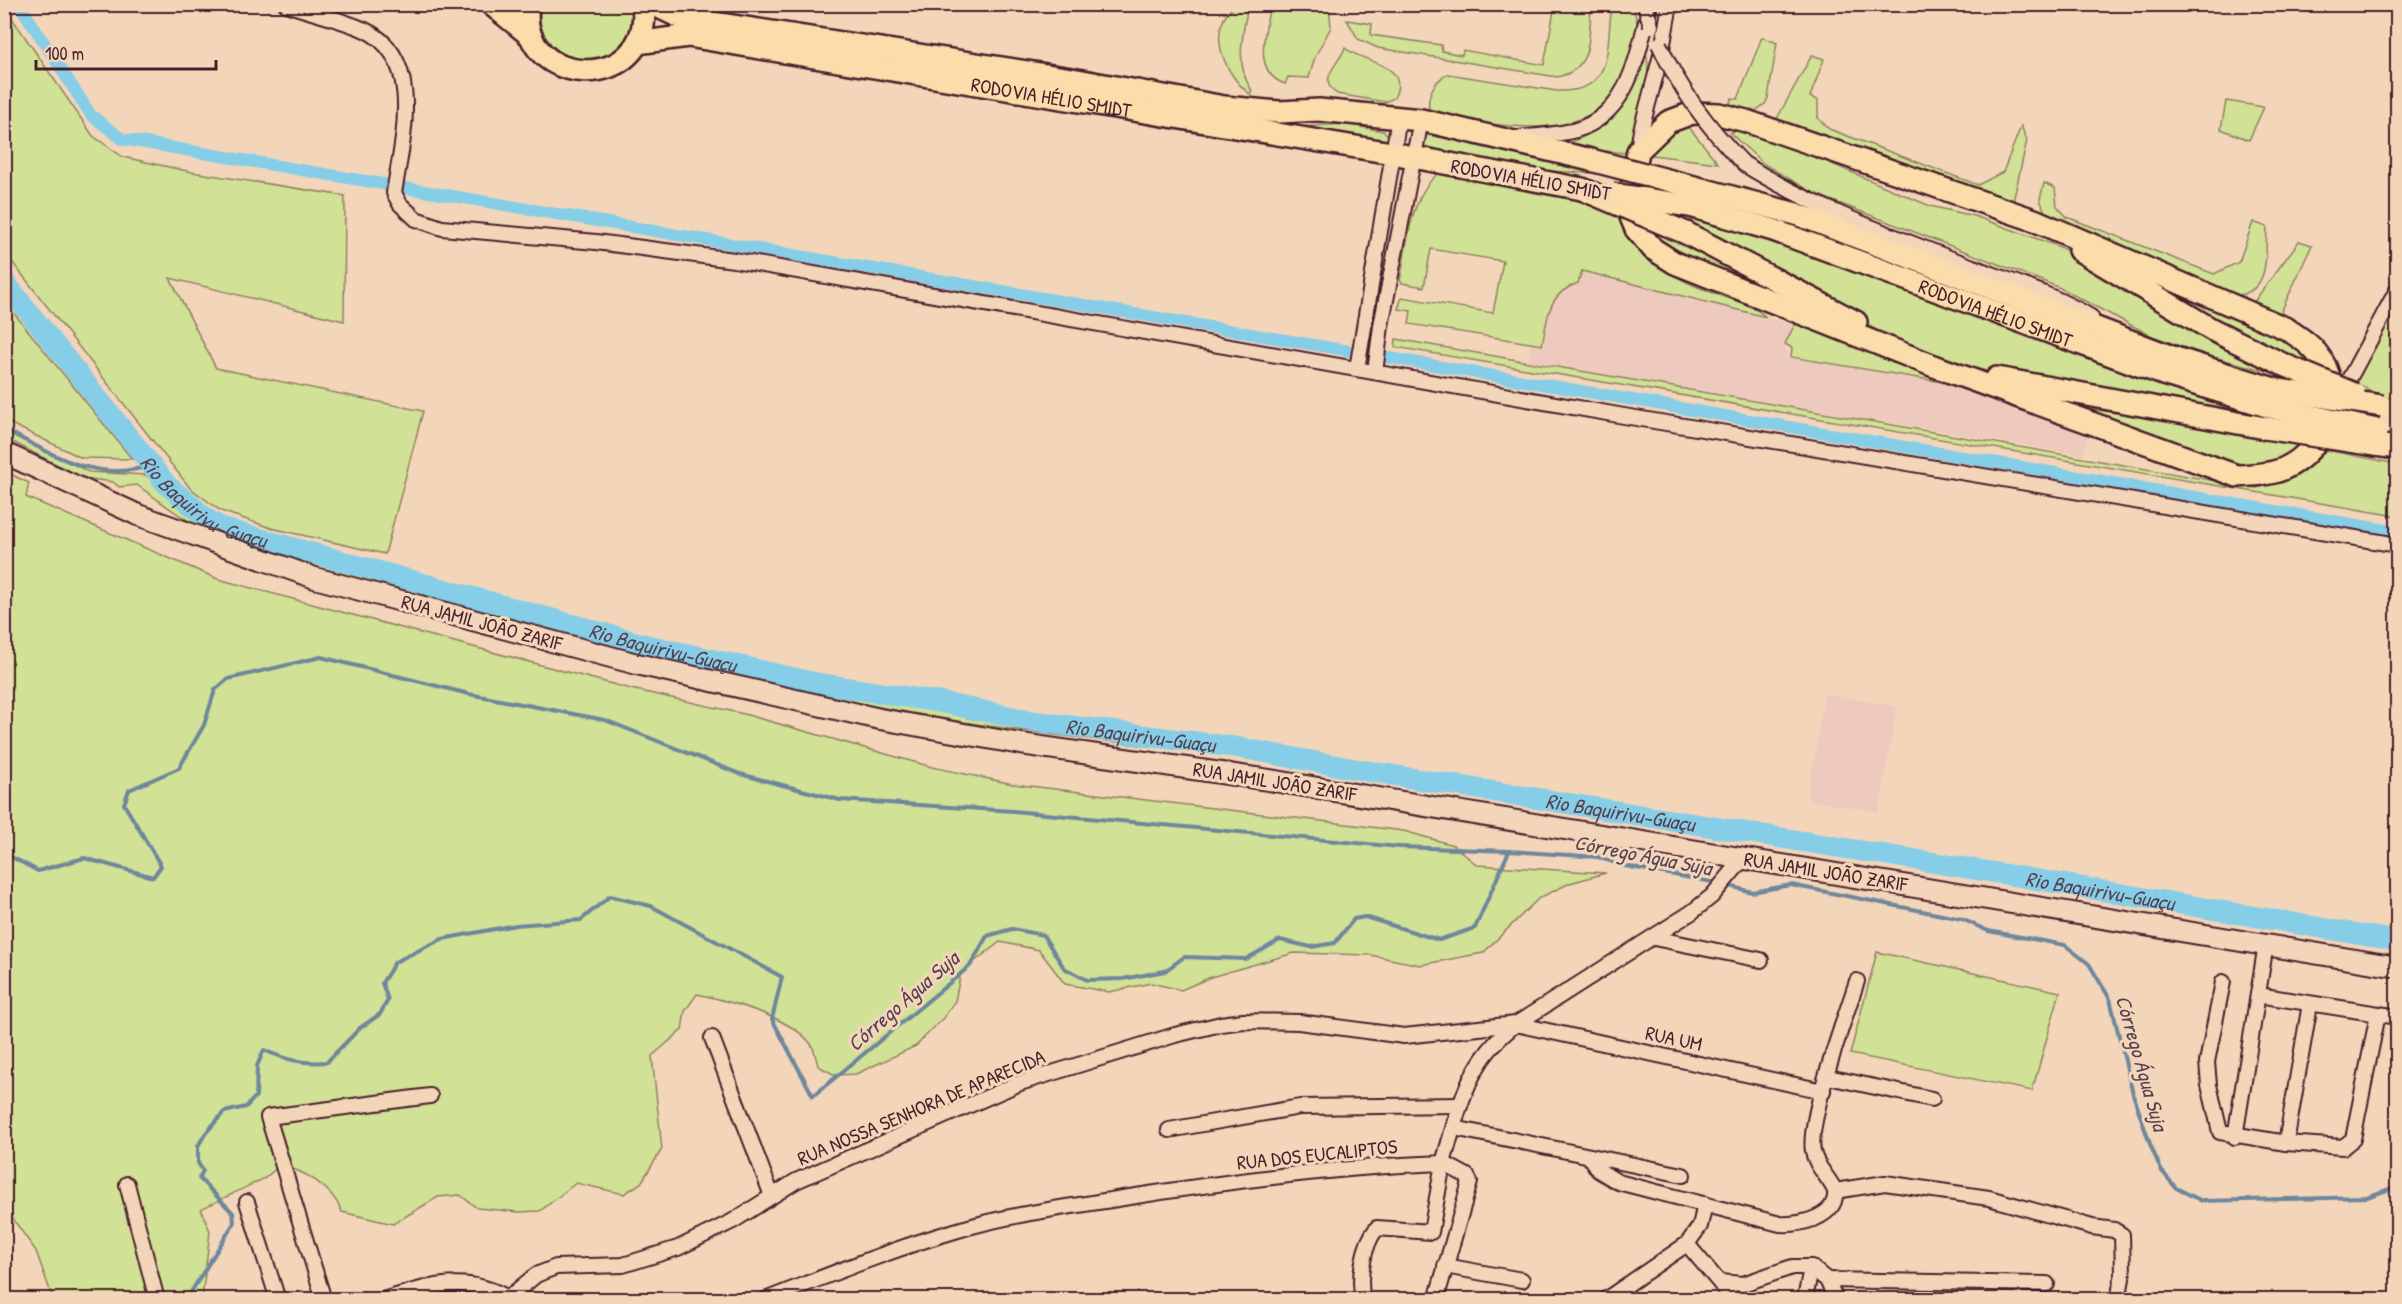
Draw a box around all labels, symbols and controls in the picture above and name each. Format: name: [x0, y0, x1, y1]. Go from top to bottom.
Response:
scale bar: [36, 33, 216, 71]
text: 100 m: [45, 41, 84, 66]
street label: RODOVIA HÉLIO SMIDT: [969, 70, 1134, 123]
street label: RODOVIA HÉLIO SMIDT: [1449, 152, 1614, 206]
street label: RODOVIA HÉLIO SMIDT: [1915, 272, 2077, 353]
water label: Rio Baquirivu-Guaçu: [134, 449, 272, 555]
street label: RUA JAMIL JOÃO ZARIF: [399, 588, 566, 657]
water label: Rio Baquirivu-Guaçu: [586, 615, 741, 680]
water label: Rio Baquirivu-Guaçu: [1064, 711, 1219, 759]
street label: RUA JAMIL JOÃO ZARIF: [1191, 755, 1359, 807]
water label: Rio Baquirivu-Guaçu: [1544, 786, 1699, 839]
water label: Córrego Água Suja: [1572, 827, 1717, 883]
street label: RUA JAMIL JOÃO ZARIF: [1742, 845, 1910, 897]
water label: Rio Baquirivu-Guaçu: [2023, 863, 2178, 918]
water label: Córrego Água Suja: [841, 943, 967, 1058]
water label: Córrego Água Suja: [2109, 992, 2176, 1137]
street label: RUA UM: [1643, 1019, 1705, 1057]
street label: RUA NOSSA SENHORA DE APARECIDA: [793, 1042, 1049, 1171]
street label: RUA DOS EUCALIPTOS: [1236, 1132, 1398, 1176]

